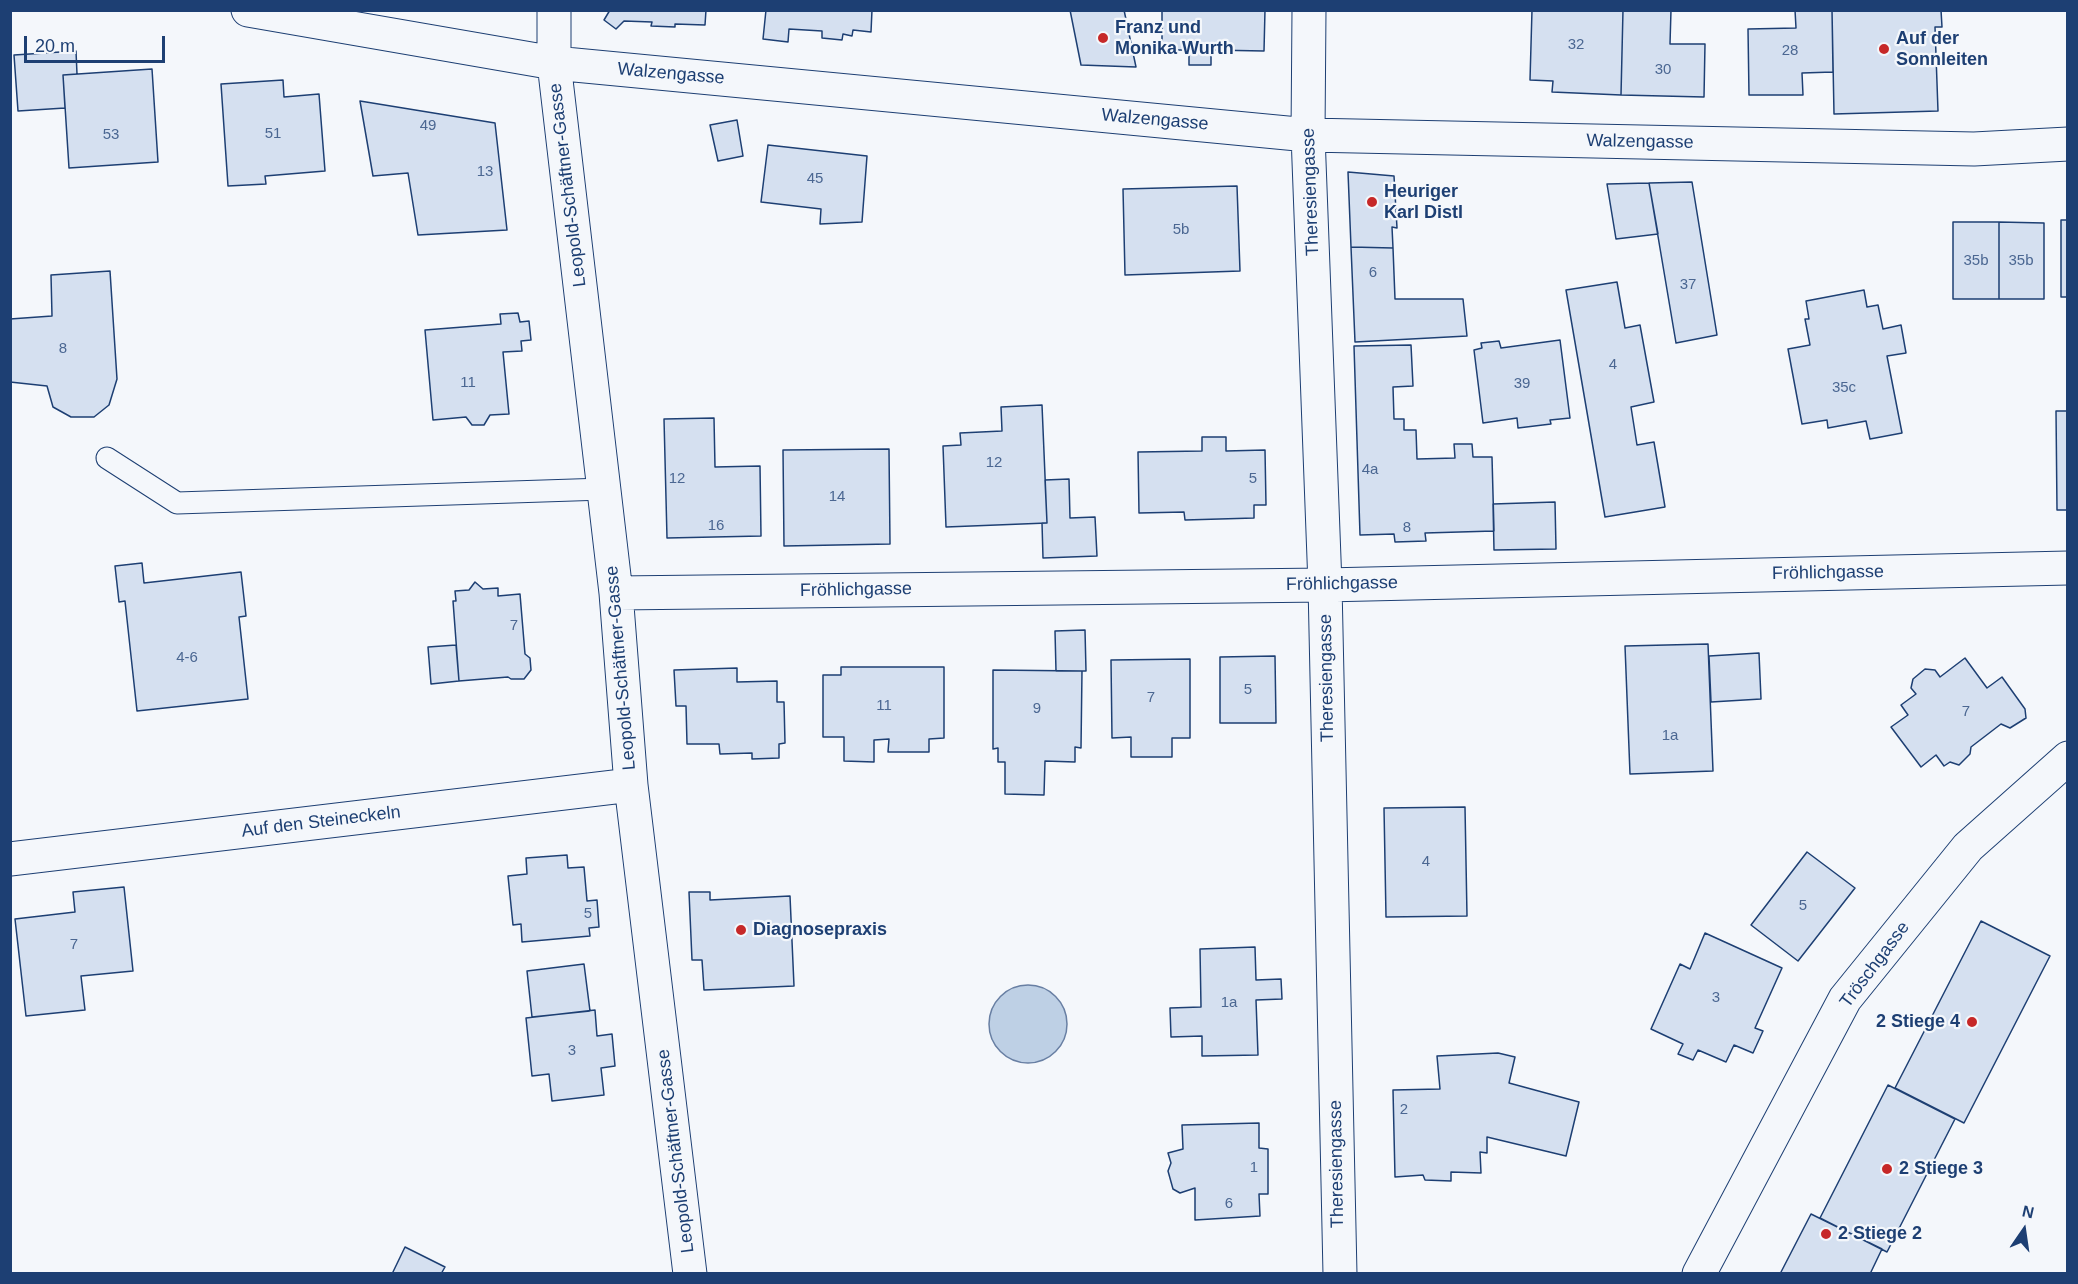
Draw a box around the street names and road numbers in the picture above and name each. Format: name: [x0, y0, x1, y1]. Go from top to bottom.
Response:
street label: Walzengasse: [617, 59, 725, 89]
street label: Leopold-Schäftner-Gasse: [545, 82, 591, 288]
street label: Walzengasse: [1101, 105, 1209, 135]
street label: Theresiengasse: [1298, 128, 1324, 256]
street label: Walzengasse: [1586, 130, 1694, 154]
street label: Fröhlichgasse: [1772, 561, 1884, 585]
street label: Leopold-Schäftner-Gasse: [601, 565, 641, 771]
street label: Fröhlichgasse: [1286, 572, 1398, 596]
street label: Fröhlichgasse: [800, 578, 912, 602]
street label: Theresiengasse: [1315, 614, 1339, 742]
street label: Auf den Steineckeln: [240, 802, 402, 842]
street label: Tröschgasse: [1836, 918, 1914, 1012]
street label: Leopold-Schäftner-Gasse: [653, 1048, 699, 1254]
street label: Theresiengasse: [1325, 1100, 1349, 1228]

